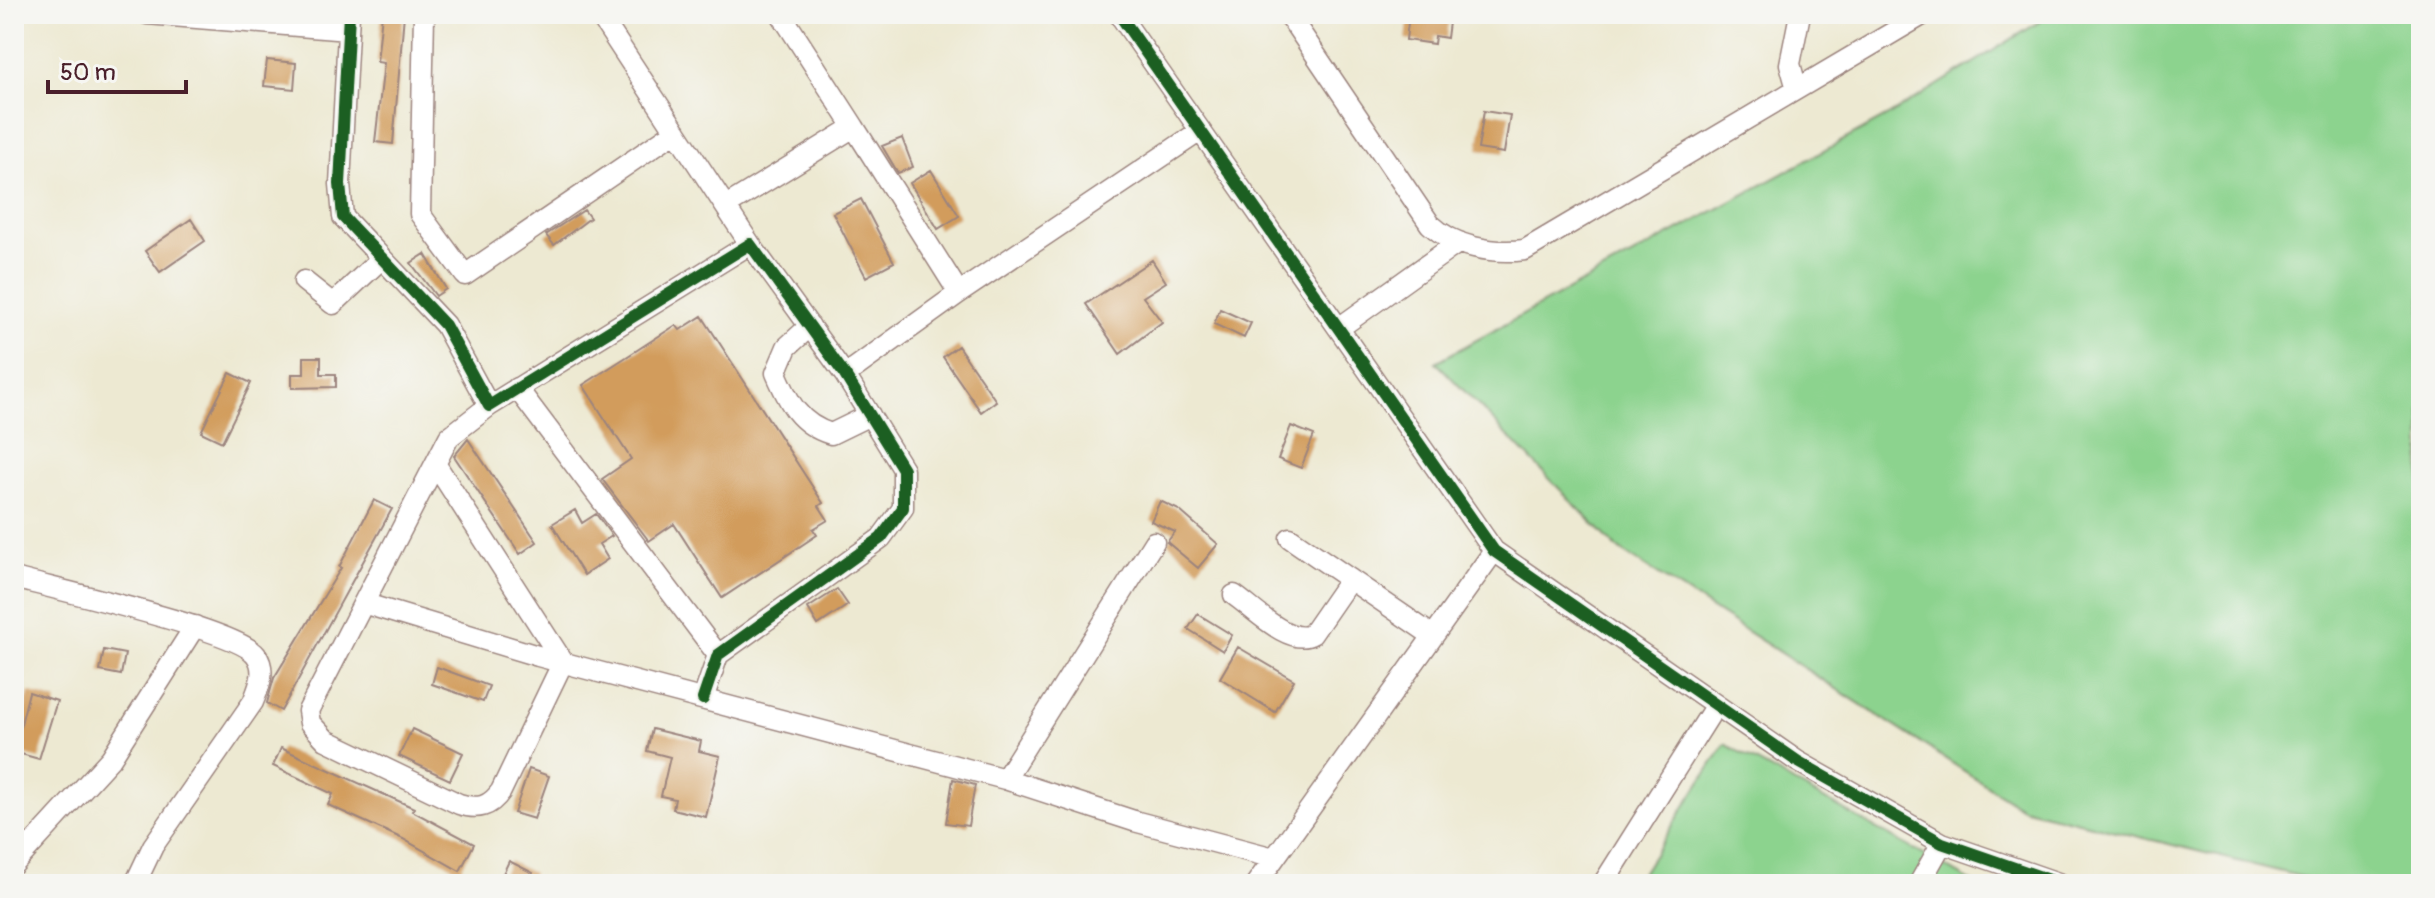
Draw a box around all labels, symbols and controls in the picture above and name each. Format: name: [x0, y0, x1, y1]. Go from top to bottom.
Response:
scale bar: [48, 44, 186, 94]
text: 50 m: [60, 58, 116, 87]

